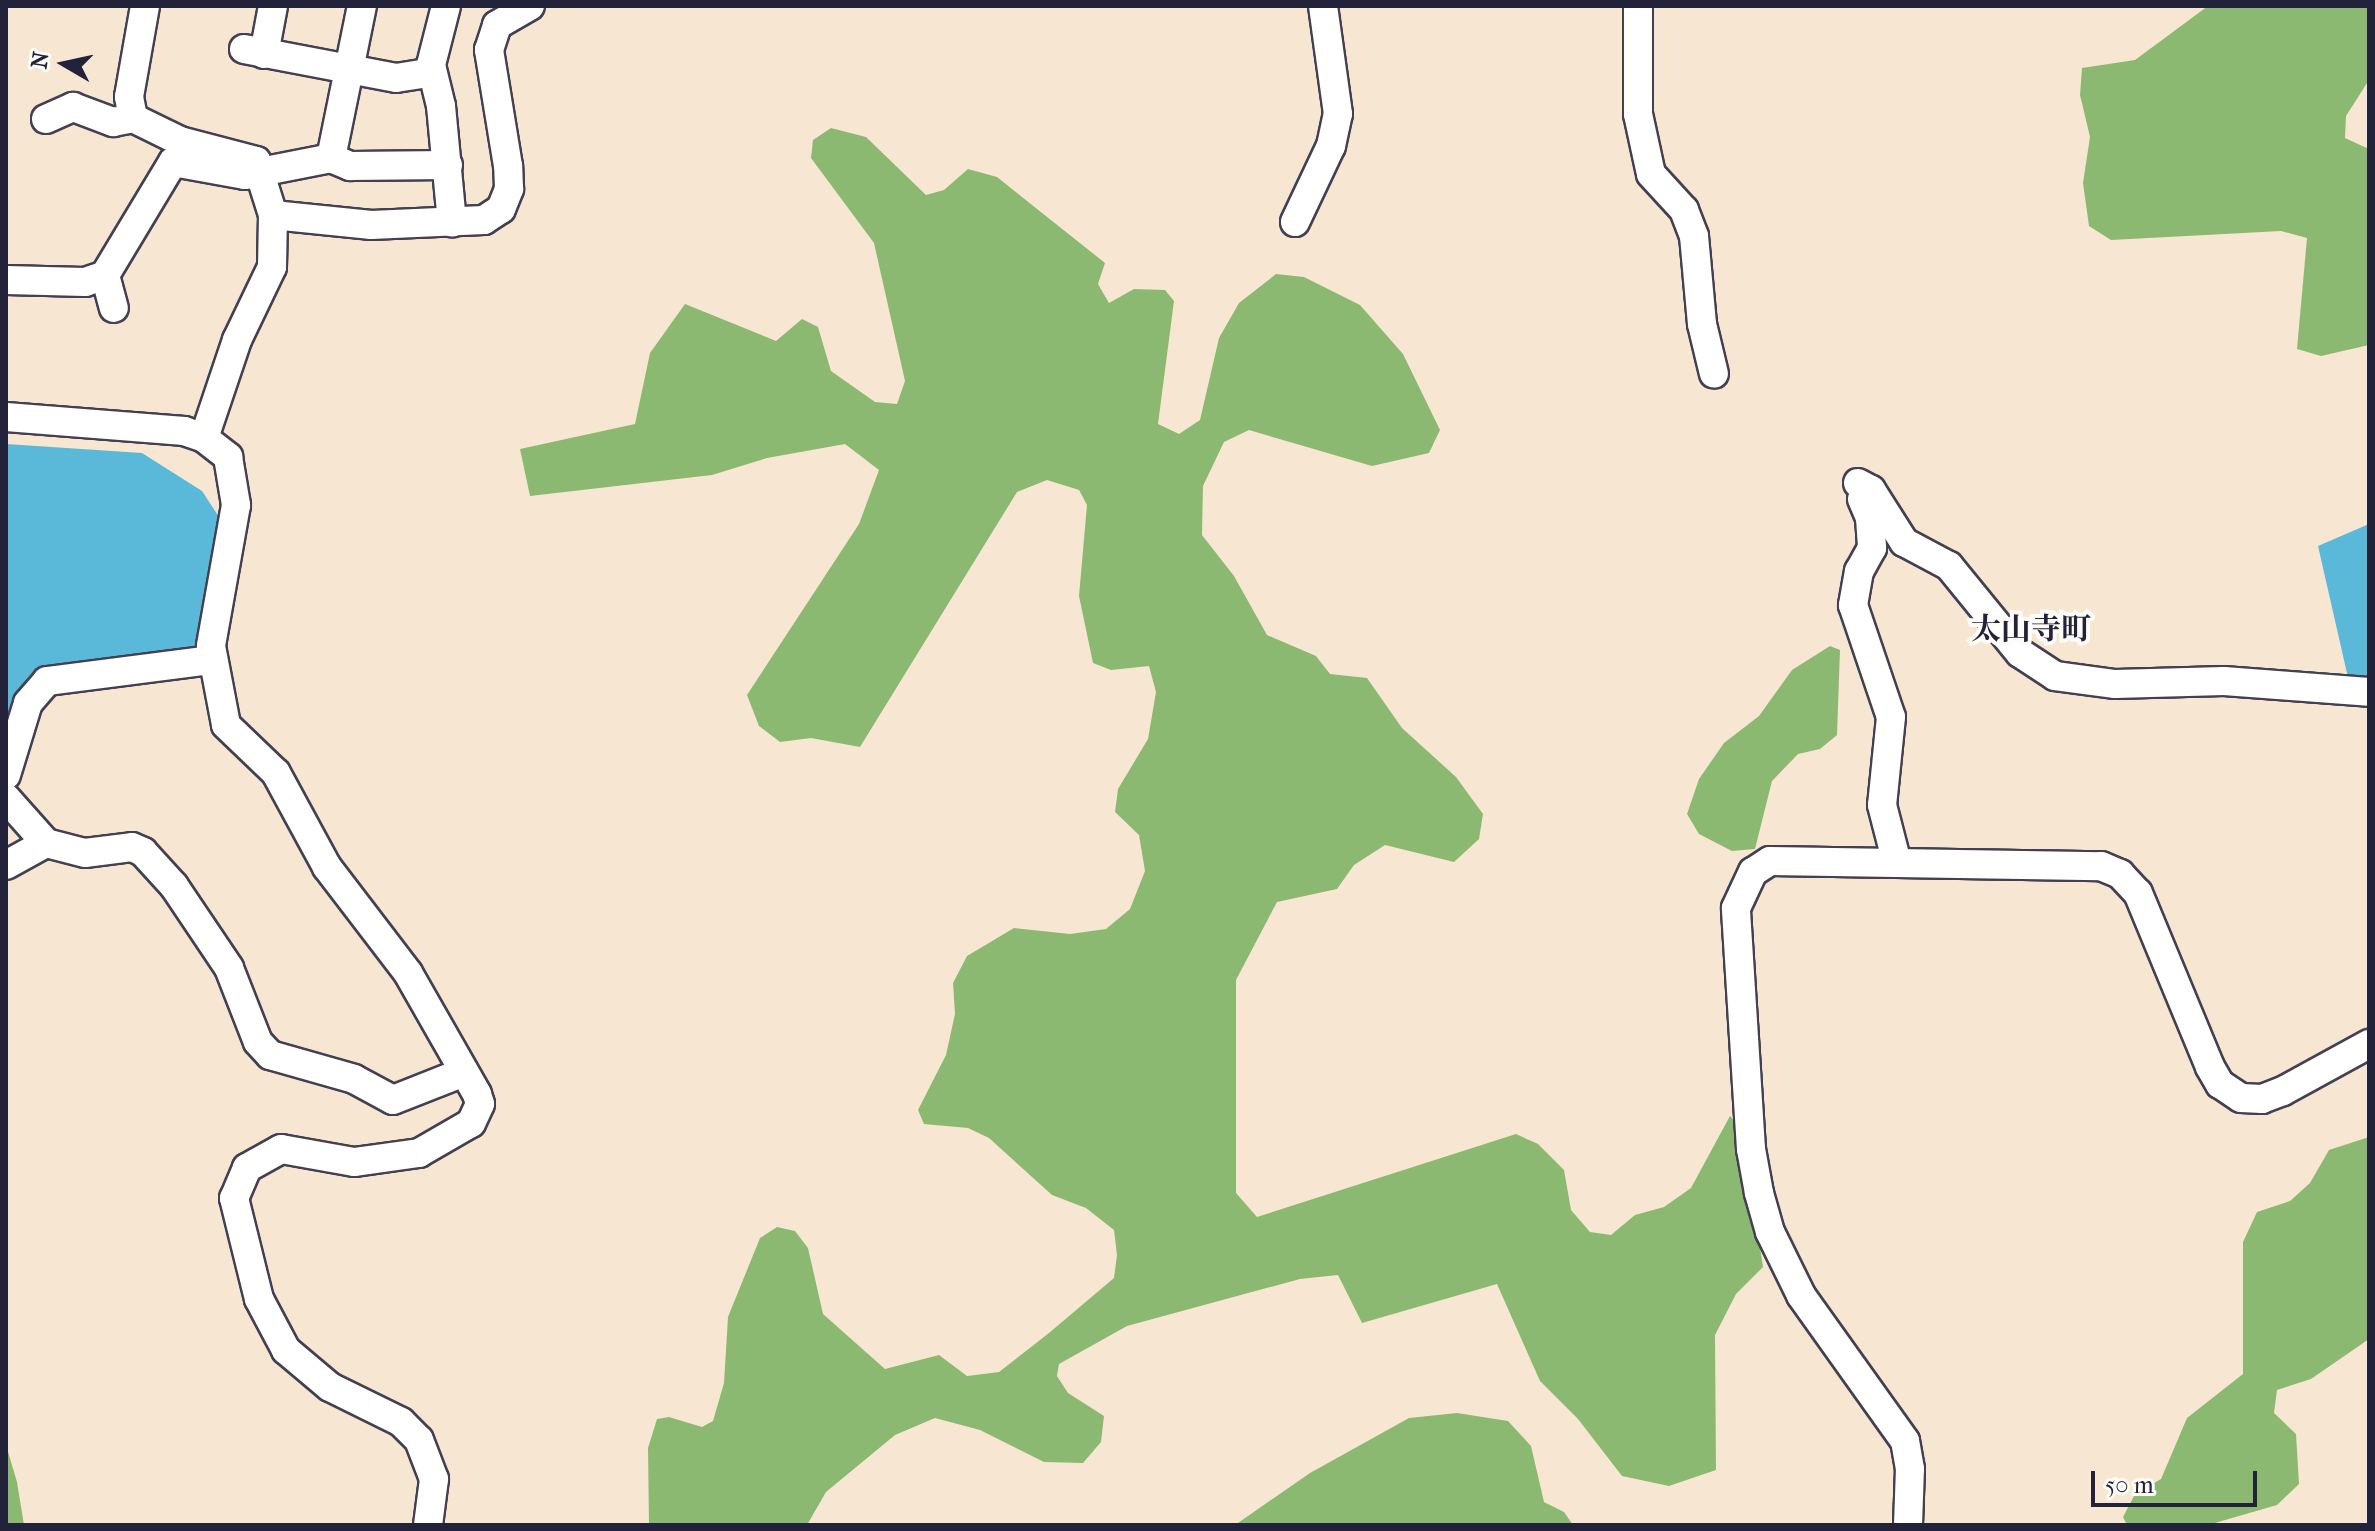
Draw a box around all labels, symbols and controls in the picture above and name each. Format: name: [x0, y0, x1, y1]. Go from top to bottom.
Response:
north arrow: [24, 24, 104, 104]
text: N: [26, 50, 54, 71]
district label: 太山寺町: [1971, 612, 2091, 648]
scale bar: [2095, 1455, 2261, 1505]
text: 50 m: [2105, 1471, 2154, 1499]

